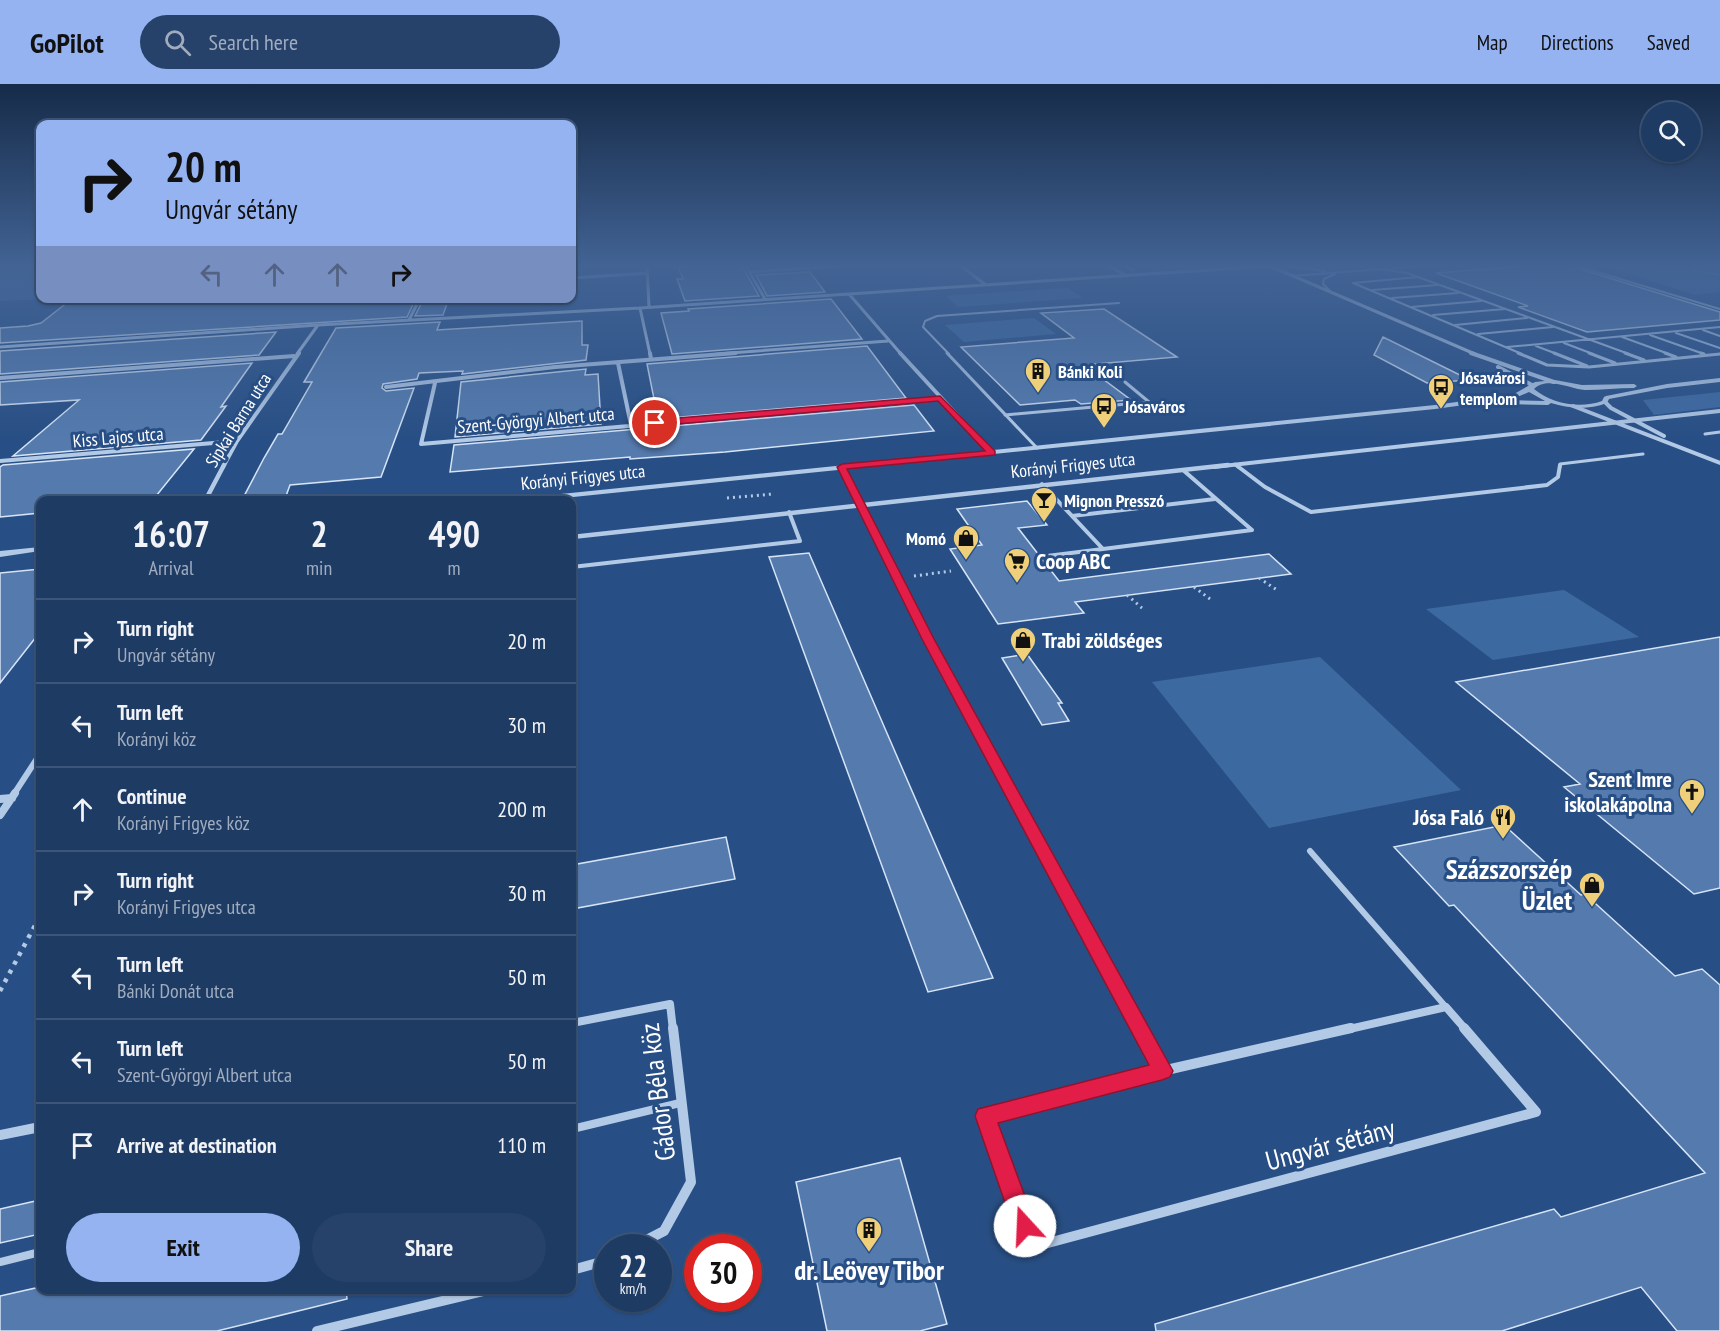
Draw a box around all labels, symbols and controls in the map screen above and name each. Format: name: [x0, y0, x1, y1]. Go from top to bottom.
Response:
search box: [140, 15, 560, 69]
text: GoPilot: [30, 24, 104, 61]
icon: search: [161, 26, 194, 59]
text: Search here: [209, 28, 298, 56]
text: Map: [1477, 29, 1508, 56]
text: Directions: [1541, 29, 1614, 56]
text: Saved: [1647, 29, 1690, 56]
map controls: [1641, 102, 1701, 162]
button: search: [1641, 102, 1701, 162]
text: 20 m: [165, 139, 242, 194]
icon: right: [66, 144, 144, 222]
text: Ungvár sétány: [165, 192, 298, 226]
icon: left: [195, 258, 228, 291]
icon: ahead: [258, 258, 291, 291]
icon: ahead: [321, 258, 354, 291]
icon: right: [384, 258, 417, 291]
building icon: Bánki Koli: [1023, 356, 1053, 394]
place label: Bánki Koli: [1058, 360, 1123, 383]
place label: Jósavárosi templom: [1459, 366, 1525, 410]
street label: Sipkai Barna utca: [200, 368, 276, 472]
bus stop icon: Jósavárosi templom: [1426, 372, 1456, 410]
bus stop icon: Jósaváros: [1089, 391, 1119, 429]
place label: Jósaváros: [1123, 395, 1185, 418]
pin: [629, 397, 680, 448]
street label: Szent-Györgyi Albert utca: [457, 402, 615, 438]
icon: arrive: [638, 406, 671, 439]
street label: Kiss Lajos utca: [72, 422, 164, 452]
street label: Korányi Frigyes utca: [1010, 447, 1136, 483]
street label: Korányi Frigyes utca: [520, 459, 646, 495]
bar icon: Mignon Presszó: [1029, 485, 1059, 523]
place label: Mignon Presszó: [1064, 489, 1164, 512]
text: 16:07: [132, 510, 210, 557]
text: 2: [310, 510, 328, 557]
text: 490: [428, 510, 480, 557]
shop icon: Momó: [951, 523, 981, 561]
place label: Momó: [906, 527, 946, 550]
supermarket icon: Coop ABC: [1002, 546, 1032, 584]
place label: Coop ABC: [1036, 547, 1110, 575]
text: Arrival: [148, 555, 194, 581]
text: min: [306, 555, 332, 581]
text: m: [448, 555, 461, 581]
text: Turn right: [117, 614, 194, 642]
icon: right: [66, 625, 99, 658]
shop icon: Trabi zöldséges: [1008, 625, 1038, 663]
place label: Trabi zöldséges: [1042, 626, 1163, 654]
text: 20 m: [507, 627, 546, 655]
text: Ungvár sétány: [117, 642, 215, 668]
text: Turn left: [117, 698, 183, 726]
icon: left: [66, 709, 99, 742]
text: 30 m: [507, 711, 546, 739]
text: Korányi köz: [117, 726, 196, 752]
place label: Szent Imre iskolakápolna: [1564, 765, 1672, 818]
church icon: Szent Imre iskolakápolna: [1677, 777, 1707, 815]
text: Continue: [117, 782, 187, 810]
icon: ahead: [66, 793, 99, 826]
text: 200 m: [497, 795, 546, 823]
restaurant icon: Jósa Faló: [1488, 802, 1518, 840]
place label: Jósa Faló: [1412, 803, 1484, 831]
text: Korányi Frigyes köz: [117, 810, 250, 836]
place label: Százszorszép Üzlet: [1446, 852, 1572, 917]
text: Turn right: [117, 866, 194, 894]
shop icon: Százszorszép Üzlet: [1577, 870, 1607, 908]
icon: right: [66, 877, 99, 910]
text: 30 m: [507, 879, 546, 907]
text: Korányi Frigyes utca: [117, 894, 256, 920]
text: Turn left: [117, 950, 183, 978]
icon: left: [66, 961, 99, 994]
text: 50 m: [507, 963, 546, 991]
text: Bánki Donát utca: [117, 978, 234, 1004]
street label: Gádor Béla köz: [632, 1021, 682, 1163]
text: Turn left: [117, 1034, 183, 1062]
icon: left: [66, 1045, 99, 1078]
text: 50 m: [507, 1047, 546, 1075]
text: Szent-Györgyi Albert utca: [117, 1062, 292, 1088]
street label: Ungvár sétány: [1262, 1110, 1399, 1178]
icon: arrive: [66, 1129, 99, 1162]
text: Arrive at destination: [117, 1131, 277, 1159]
text: 110 m: [497, 1131, 546, 1159]
position arrow: [993, 1194, 1057, 1258]
button: Exit: [66, 1213, 300, 1282]
button: Share: [312, 1213, 546, 1282]
building icon: dr. Leövey Tibor: [854, 1215, 884, 1253]
speed limit sign: 30: [684, 1234, 762, 1312]
text: 22: [619, 1246, 647, 1285]
place label: dr. Leövey Tibor: [794, 1253, 944, 1287]
text: km/h: [620, 1279, 646, 1298]

